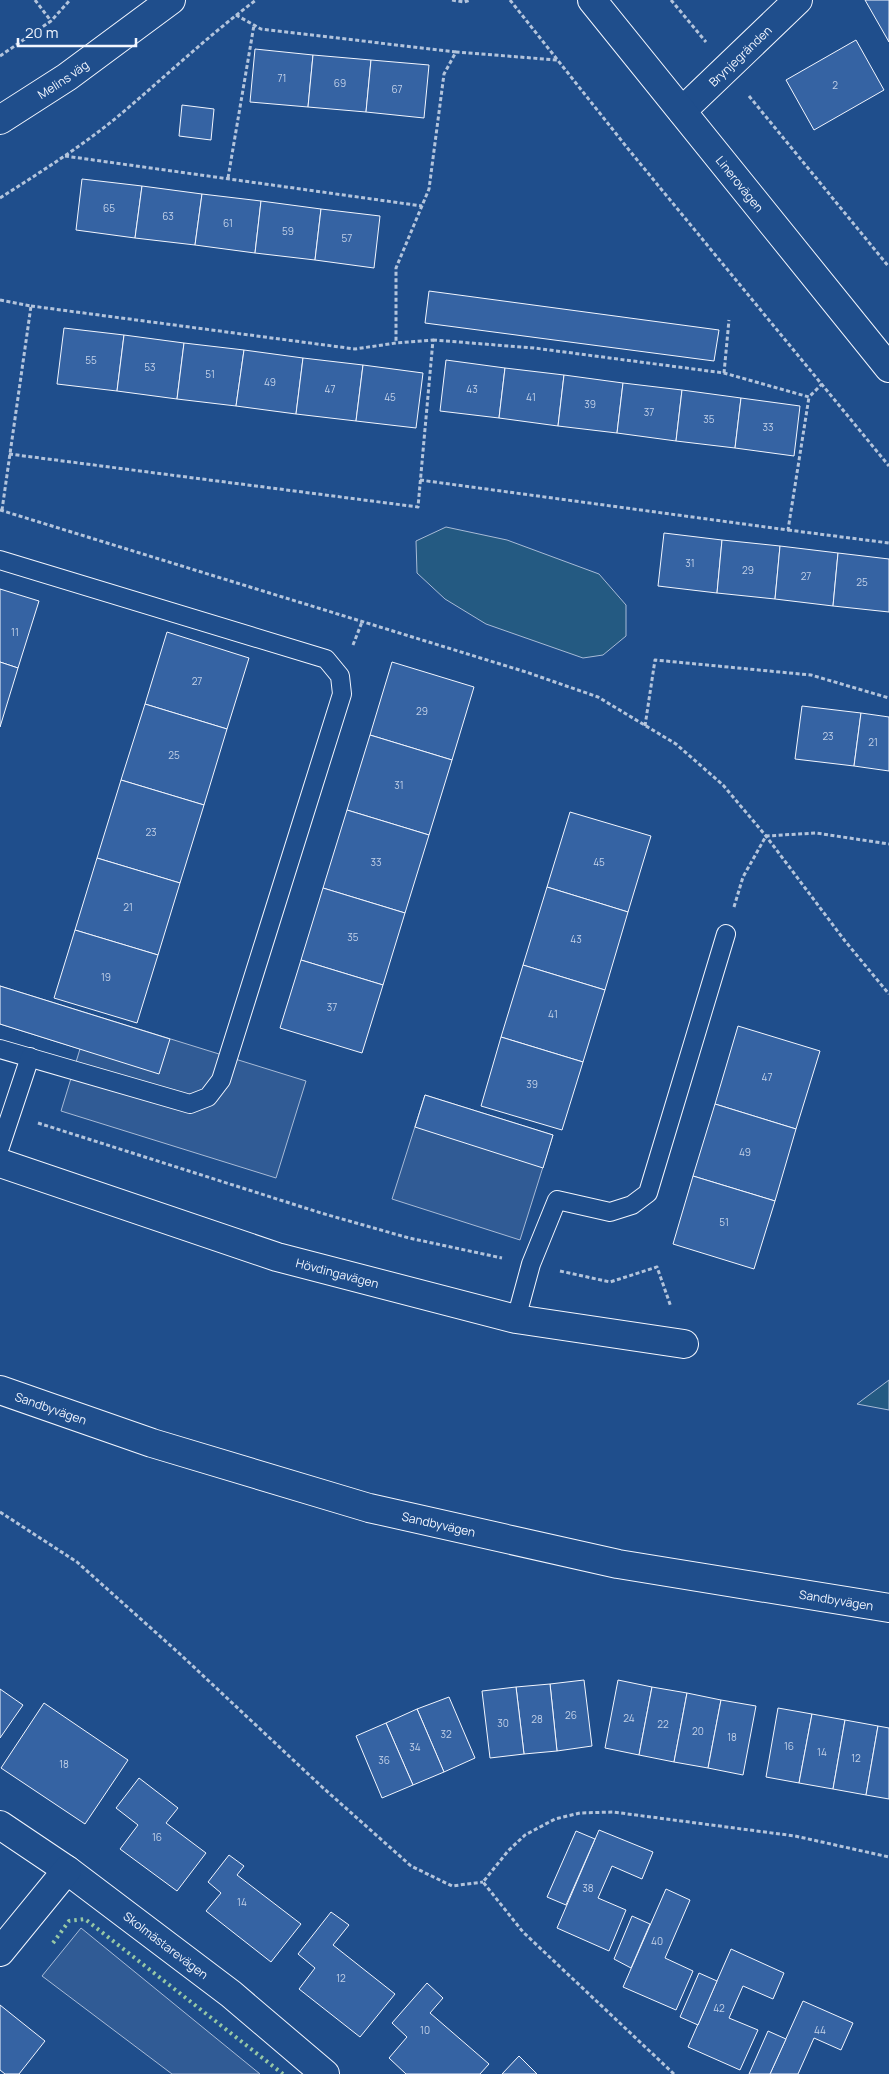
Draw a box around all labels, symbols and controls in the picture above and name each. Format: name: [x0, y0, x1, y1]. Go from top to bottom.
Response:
scale bar: [18, 15, 135, 47]
street label: Brynjegränden: [705, 21, 775, 90]
text: 20 m: [25, 22, 58, 43]
street label: Melins väg: [34, 56, 92, 102]
house number: 71: [278, 71, 286, 85]
house number: 69: [334, 76, 346, 90]
house number: 2: [832, 78, 838, 92]
house number: 67: [391, 82, 403, 96]
street label: Linerovägen: [712, 152, 768, 215]
house number: 65: [103, 201, 115, 215]
house number: 63: [162, 209, 174, 223]
house number: 61: [223, 216, 233, 230]
house number: 59: [282, 224, 294, 238]
house number: 57: [342, 231, 352, 245]
house number: 55: [85, 353, 97, 367]
house number: 53: [144, 360, 156, 374]
house number: 51: [205, 367, 215, 381]
house number: 49: [264, 375, 276, 389]
house number: 47: [325, 382, 335, 396]
house number: 43: [466, 382, 478, 396]
house number: 45: [384, 390, 396, 404]
house number: 41: [526, 390, 536, 404]
house number: 39: [584, 397, 596, 411]
house number: 37: [644, 405, 654, 419]
house number: 35: [703, 412, 715, 426]
house number: 33: [762, 420, 774, 434]
house number: 31: [685, 556, 695, 570]
house number: 29: [742, 563, 754, 577]
house number: 27: [801, 569, 811, 583]
house number: 25: [856, 575, 868, 589]
house number: 11: [11, 625, 19, 639]
house number: 27: [192, 674, 202, 688]
house number: 29: [416, 704, 428, 718]
house number: 23: [822, 729, 834, 743]
house number: 21: [868, 735, 878, 749]
house number: 25: [168, 748, 180, 762]
house number: 31: [394, 778, 404, 792]
house number: 23: [145, 825, 157, 839]
house number: 33: [370, 855, 382, 869]
house number: 45: [593, 855, 605, 869]
house number: 21: [123, 900, 133, 914]
house number: 35: [347, 930, 359, 944]
house number: 43: [570, 932, 582, 946]
house number: 19: [101, 970, 111, 984]
house number: 37: [327, 1000, 337, 1014]
house number: 41: [548, 1007, 558, 1021]
house number: 47: [762, 1070, 772, 1084]
house number: 39: [526, 1077, 538, 1091]
house number: 49: [739, 1145, 751, 1159]
house number: 51: [719, 1215, 729, 1229]
street label: Hövdingavägen: [294, 1254, 381, 1292]
street label: Sandbyvägen: [13, 1387, 89, 1428]
street label: Sandbyvägen: [400, 1507, 477, 1540]
street label: Sandbyvägen: [798, 1585, 875, 1614]
house number: 26: [565, 1708, 577, 1722]
house number: 24: [623, 1711, 635, 1725]
house number: 28: [531, 1712, 543, 1726]
house number: 30: [497, 1716, 509, 1730]
house number: 22: [657, 1717, 669, 1731]
house number: 20: [692, 1724, 704, 1738]
house number: 32: [440, 1727, 452, 1741]
house number: 18: [727, 1730, 737, 1744]
house number: 16: [784, 1739, 794, 1753]
house number: 34: [409, 1740, 421, 1754]
house number: 14: [817, 1745, 827, 1759]
house number: 12: [851, 1751, 861, 1765]
house number: 36: [378, 1753, 390, 1767]
house number: 18: [59, 1757, 69, 1771]
house number: 16: [152, 1830, 162, 1844]
house number: 38: [582, 1881, 594, 1895]
house number: 14: [237, 1895, 247, 1909]
street label: Skolmästarevägen: [120, 1907, 212, 1983]
house number: 40: [651, 1934, 663, 1948]
house number: 12: [336, 1971, 346, 1985]
house number: 42: [713, 2001, 725, 2015]
house number: 10: [420, 2023, 430, 2037]
house number: 44: [814, 2023, 826, 2037]

